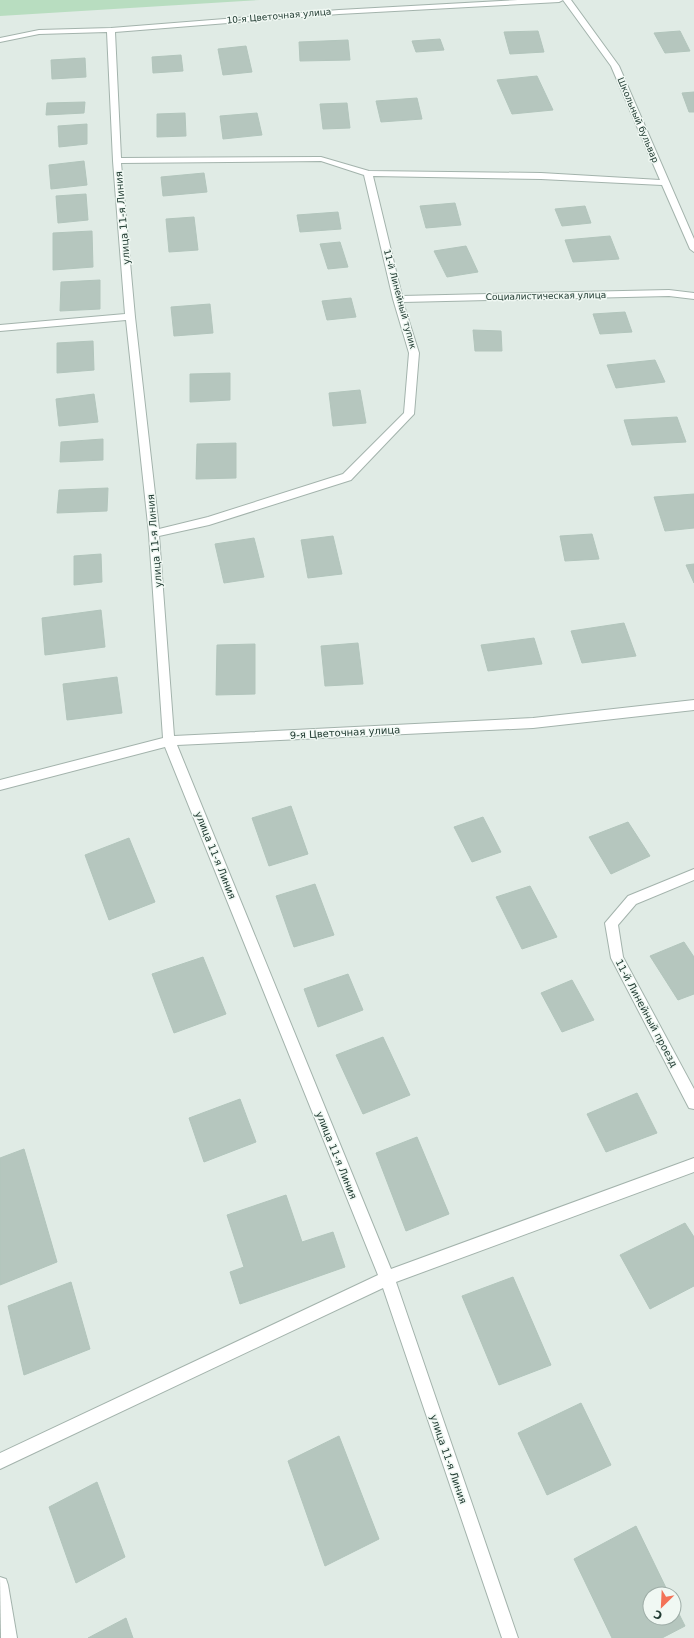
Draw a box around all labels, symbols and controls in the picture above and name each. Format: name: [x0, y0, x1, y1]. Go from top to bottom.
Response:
street label: 10-я Цветочная улица: [226, 6, 332, 26]
street label: Школьный бульвар: [615, 76, 661, 164]
street label: улица 11-я Линия: [113, 171, 132, 265]
street label: 11-й Линейный тупик: [382, 248, 418, 350]
street label: Социалистическая улица: [486, 290, 606, 302]
street label: улица 11-я Линия: [145, 494, 164, 588]
street label: 9-я Цветочная улица: [290, 724, 400, 741]
street label: улица 11-я Линия: [193, 810, 238, 901]
street label: 11-й Линейный проезд: [613, 957, 680, 1069]
street label: улица 11-я Линия: [314, 1110, 359, 1201]
street label: улица 11-я Линия: [428, 1413, 469, 1505]
north arrow: [642, 1586, 682, 1626]
text: С: [652, 1607, 664, 1622]

